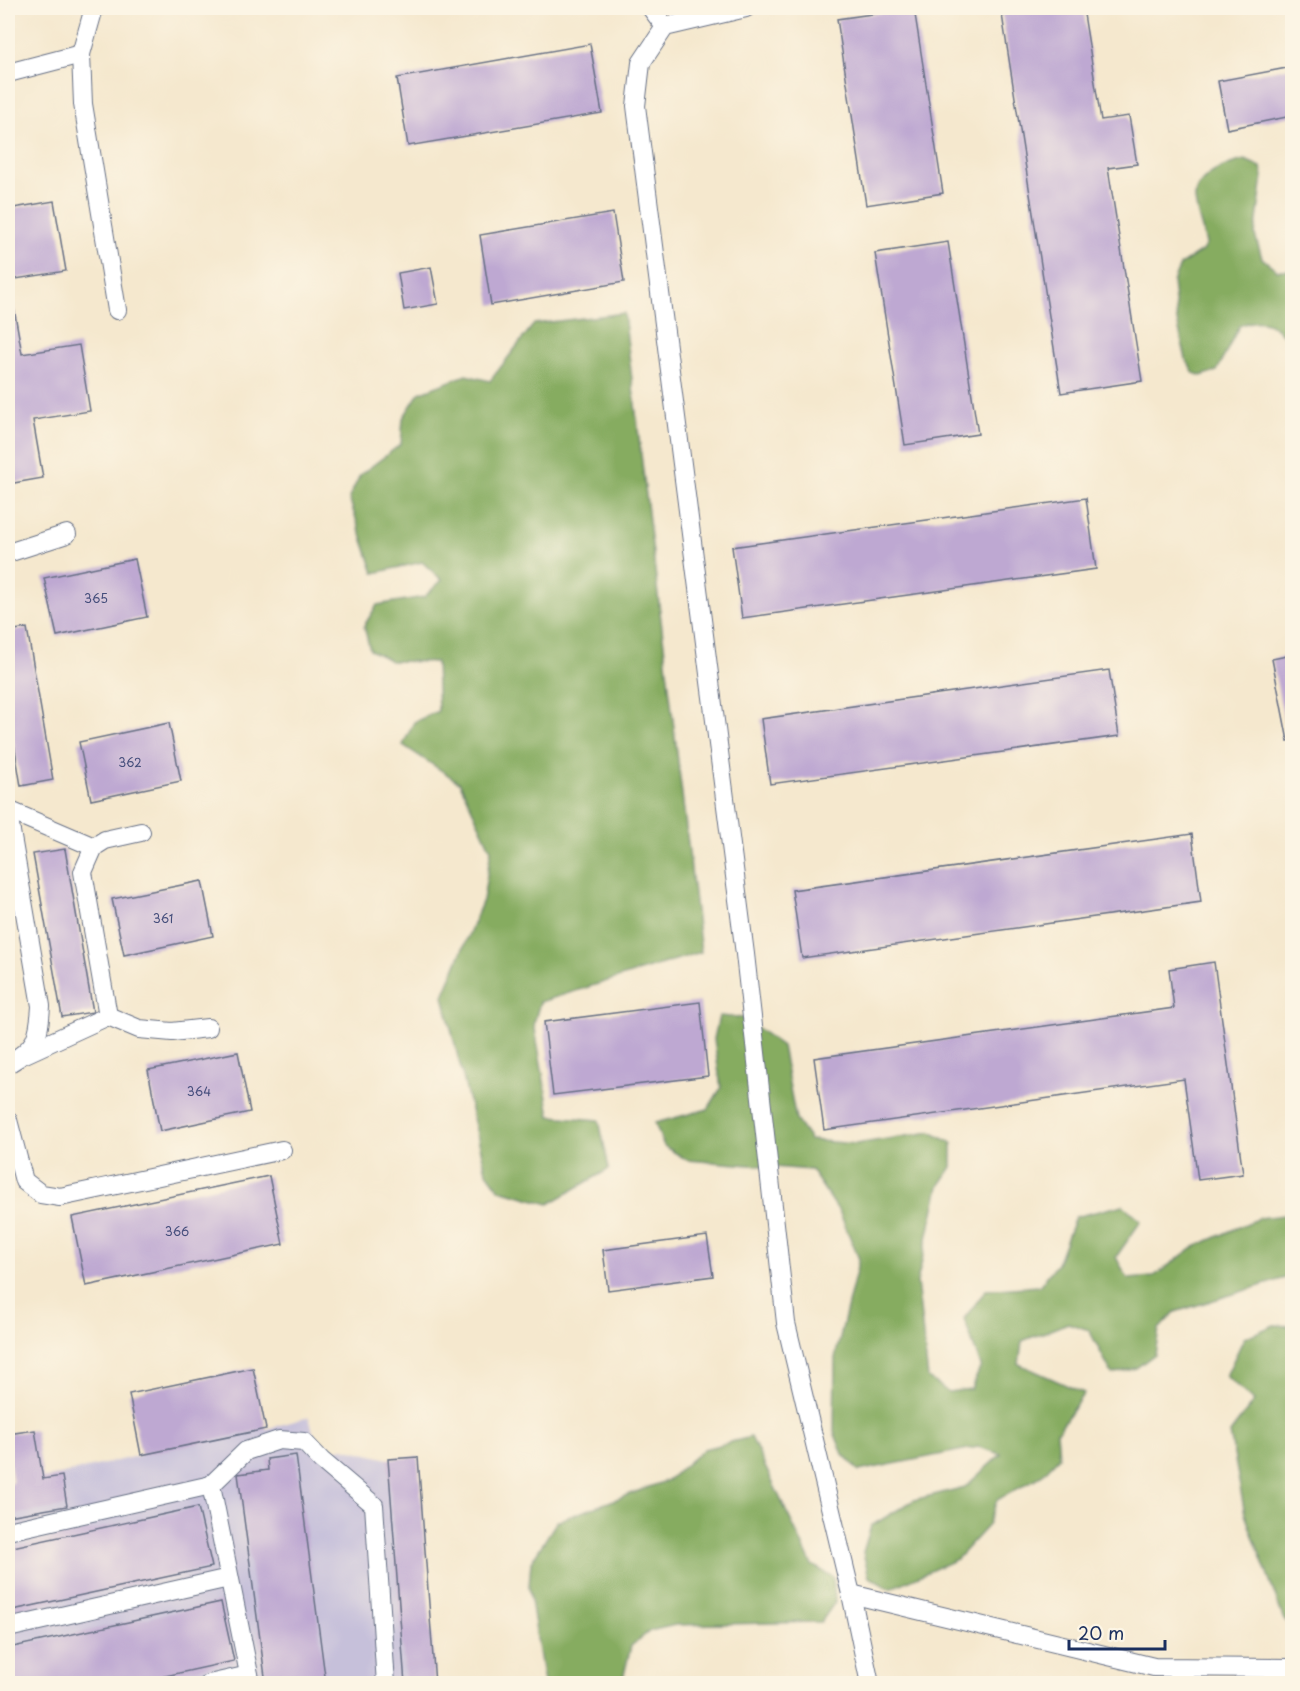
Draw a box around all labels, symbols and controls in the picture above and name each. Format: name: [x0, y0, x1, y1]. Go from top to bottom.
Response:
house number: 365: [84, 589, 108, 607]
house number: 362: [118, 753, 142, 771]
house number: 361: [153, 909, 173, 927]
house number: 364: [187, 1082, 211, 1100]
house number: 366: [165, 1222, 189, 1240]
scale bar: [1069, 1613, 1165, 1651]
text: 20 m: [1078, 1619, 1124, 1646]

